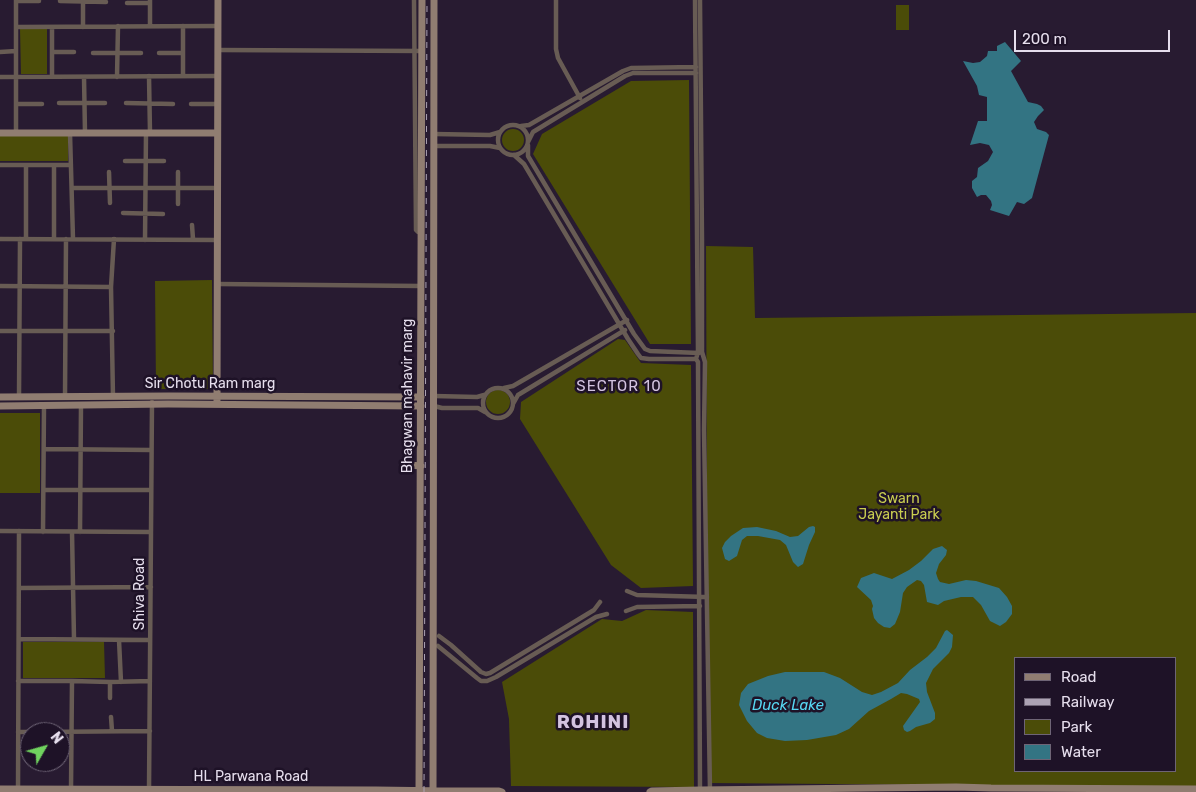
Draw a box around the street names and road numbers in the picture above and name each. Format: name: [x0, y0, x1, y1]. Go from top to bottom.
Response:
street label: Bhagwan mahavir marg: [400, 319, 416, 473]
street label: Sir Chotu Ram marg: [145, 376, 275, 392]
street label: Shiva Road: [132, 558, 148, 630]
street label: HL Parwana Road: [194, 769, 308, 785]

